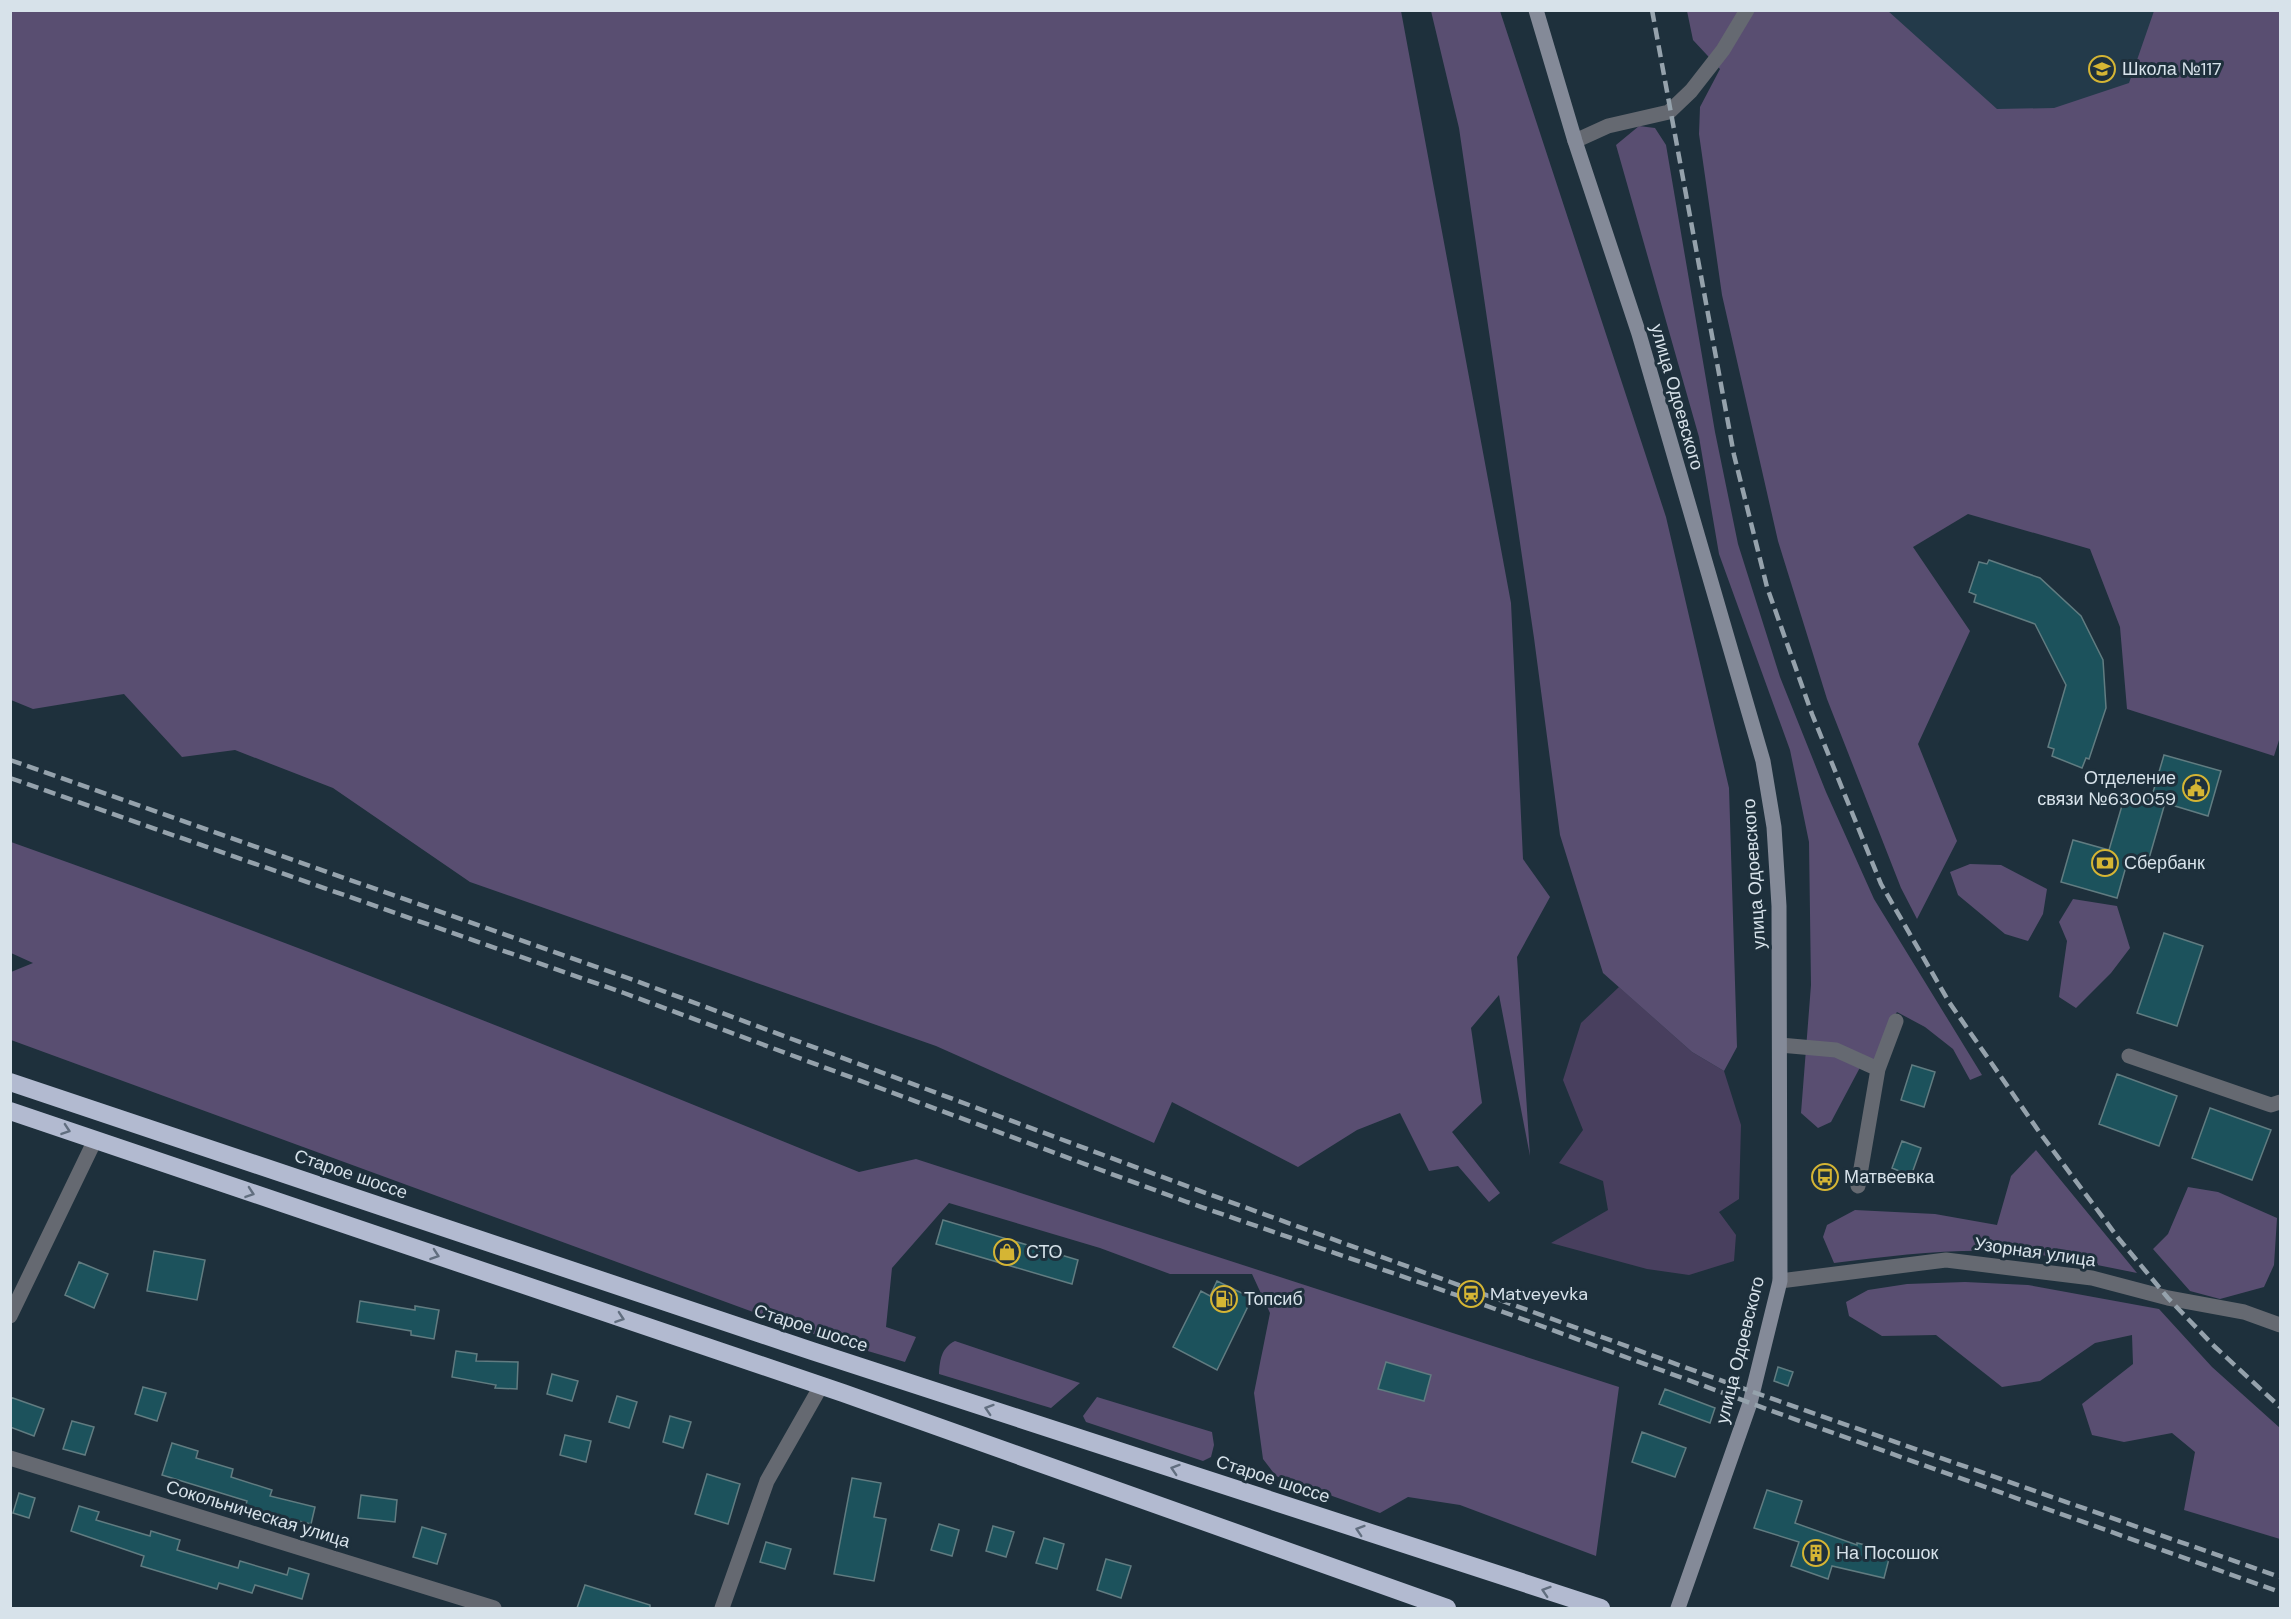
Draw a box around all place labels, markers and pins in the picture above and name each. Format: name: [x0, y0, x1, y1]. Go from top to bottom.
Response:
school or university icon: Школа №117: [2087, 54, 2117, 84]
place label: Школа №117: [2122, 57, 2222, 81]
place label: Отделение связи №630059: [2037, 766, 2176, 811]
public building icon: Отделение связи №630059: [2181, 773, 2211, 803]
bank icon: Сбербанк: [2090, 848, 2120, 878]
place label: Сбербанк: [2124, 851, 2205, 875]
bus stop icon: Матвеевка: [1810, 1162, 1840, 1192]
place label: Матвеевка: [1844, 1165, 1935, 1189]
shop icon: СТО: [992, 1237, 1022, 1267]
place label: СТО: [1026, 1240, 1063, 1264]
station icon: Matveyevka: [1456, 1279, 1486, 1309]
place label: Matveyevka: [1490, 1282, 1588, 1306]
fuel station icon: Топсиб: [1209, 1284, 1239, 1314]
place label: Топсиб: [1244, 1287, 1303, 1311]
building icon: На Посошок: [1801, 1538, 1831, 1568]
place label: На Посошок: [1836, 1541, 1938, 1565]

